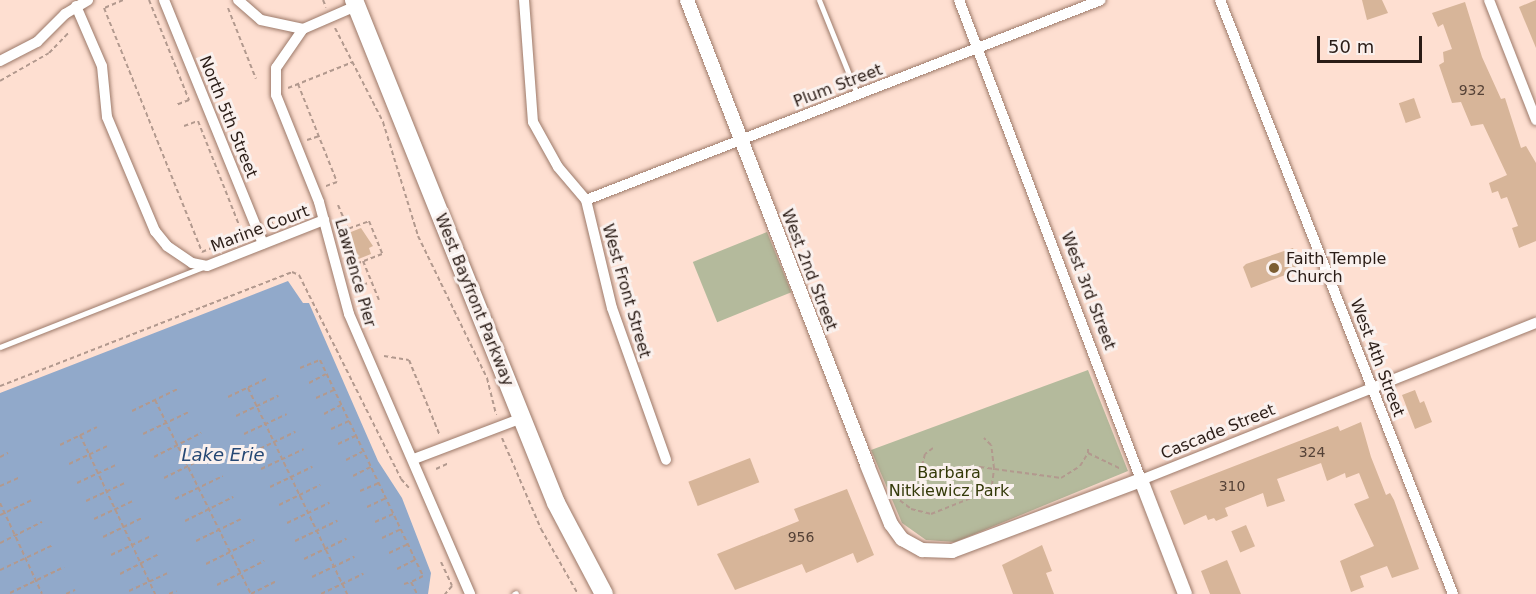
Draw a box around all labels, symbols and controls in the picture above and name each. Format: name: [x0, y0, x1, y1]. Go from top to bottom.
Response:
scale bar: [1320, 24, 1425, 62]
text: 50 m: [1328, 36, 1374, 57]
street label: North 5th Street: [195, 53, 261, 181]
street label: Plum Street: [791, 60, 885, 112]
house number: 932: [1459, 82, 1485, 98]
street label: Marine Court: [208, 201, 312, 257]
street label: West 2nd Street: [777, 207, 841, 333]
street label: West Bayfront Parkway: [430, 211, 518, 389]
street label: Lawrence Pier: [330, 217, 380, 329]
street label: West Front Street: [598, 222, 654, 360]
street label: West 3rd Street: [1057, 229, 1119, 353]
place label: Faith Temple Church: [1286, 249, 1386, 287]
marker: Faith Temple Church: [1267, 261, 1281, 275]
street label: West 4th Street: [1346, 296, 1408, 420]
street label: Cascade Street: [1158, 400, 1278, 464]
water label: Lake Erie: [181, 444, 265, 466]
house number: 324: [1299, 444, 1325, 460]
park label: Barbara Nitkiewicz Park: [889, 463, 1009, 501]
house number: 310: [1219, 478, 1245, 494]
house number: 956: [788, 529, 814, 545]

